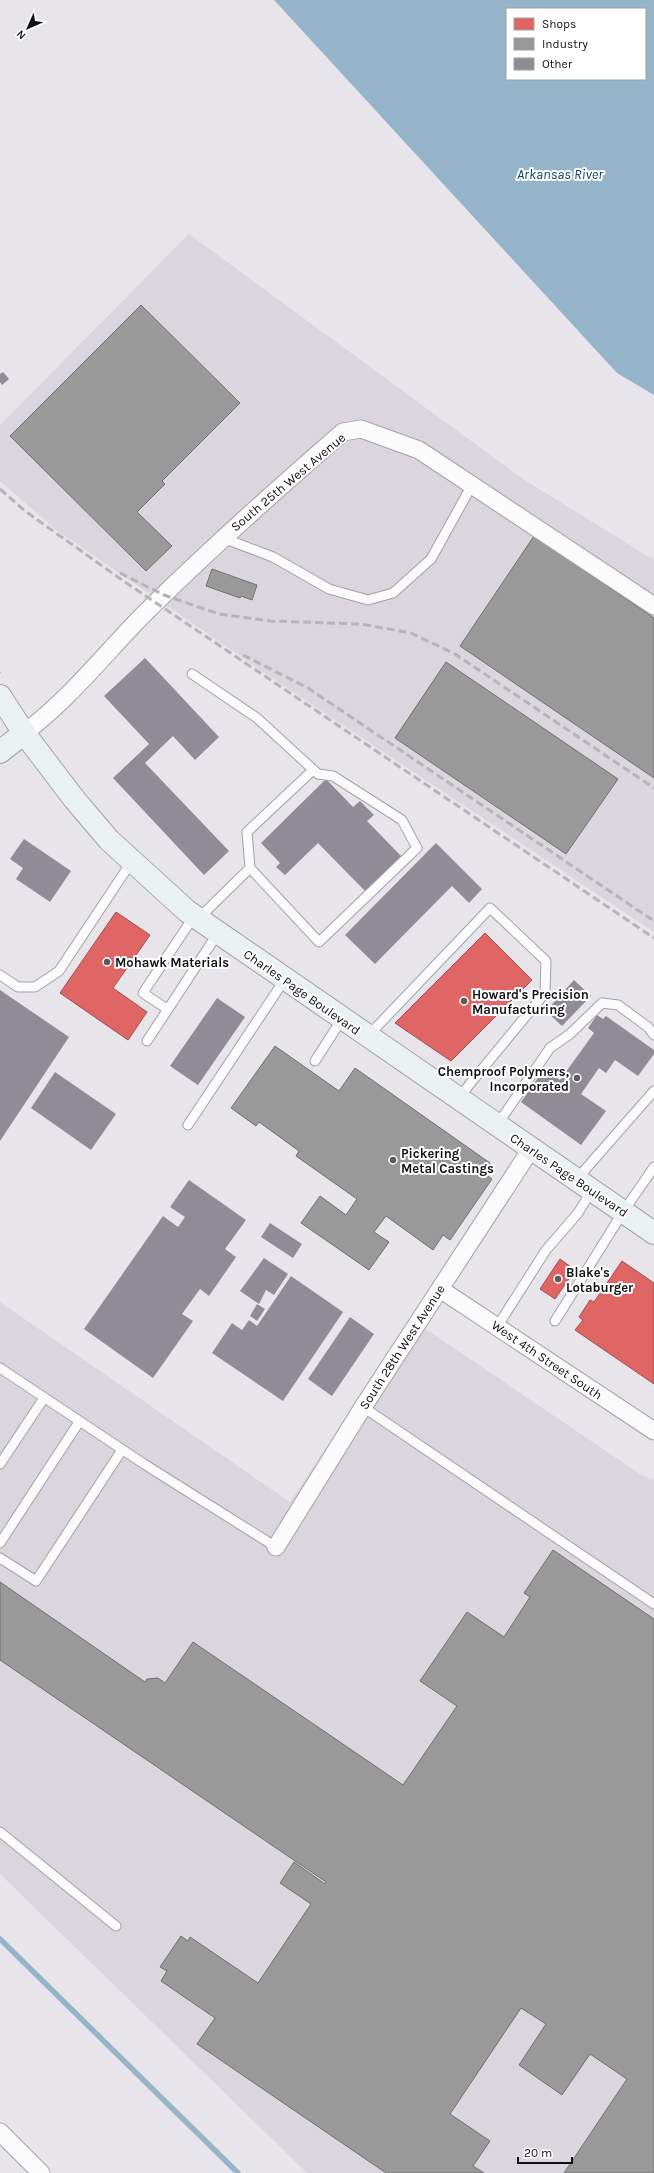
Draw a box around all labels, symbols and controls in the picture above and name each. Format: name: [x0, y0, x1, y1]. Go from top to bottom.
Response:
north arrow: [8, 8, 48, 48]
legend: [506, 8, 646, 80]
text: Shops: [542, 17, 576, 31]
text: N: [14, 27, 29, 42]
text: Industry: [542, 37, 588, 51]
text: Other: [542, 57, 573, 71]
water label: Arkansas River: [517, 166, 604, 183]
street label: South 25th West Avenue: [228, 430, 349, 534]
street label: Charles Page Boulevard: [241, 946, 363, 1038]
place label: Mohawk Materials: [115, 955, 229, 970]
marker: Mohawk Materials: [102, 957, 112, 967]
place label: Howard's Precision Manufacturing: [472, 987, 589, 1017]
marker: Howard's Precision Manufacturing: [459, 996, 469, 1006]
place label: Chemproof Polymers, Incorporated: [438, 1064, 569, 1094]
marker: Chemproof Polymers, Incorporated: [572, 1073, 582, 1083]
street label: Charles Page Boulevard: [507, 1130, 631, 1220]
place label: Pickering Metal Castings: [401, 1146, 494, 1176]
marker: Pickering Metal Castings: [388, 1155, 398, 1165]
place label: Blake's Lotaburger: [566, 1265, 634, 1295]
marker: Blake's Lotaburger: [553, 1274, 563, 1284]
street label: South 28th West Avenue: [356, 1282, 448, 1412]
street label: West 4th Street South: [489, 1317, 605, 1403]
scale bar: [518, 2139, 572, 2165]
text: 20 m: [524, 2146, 552, 2160]

